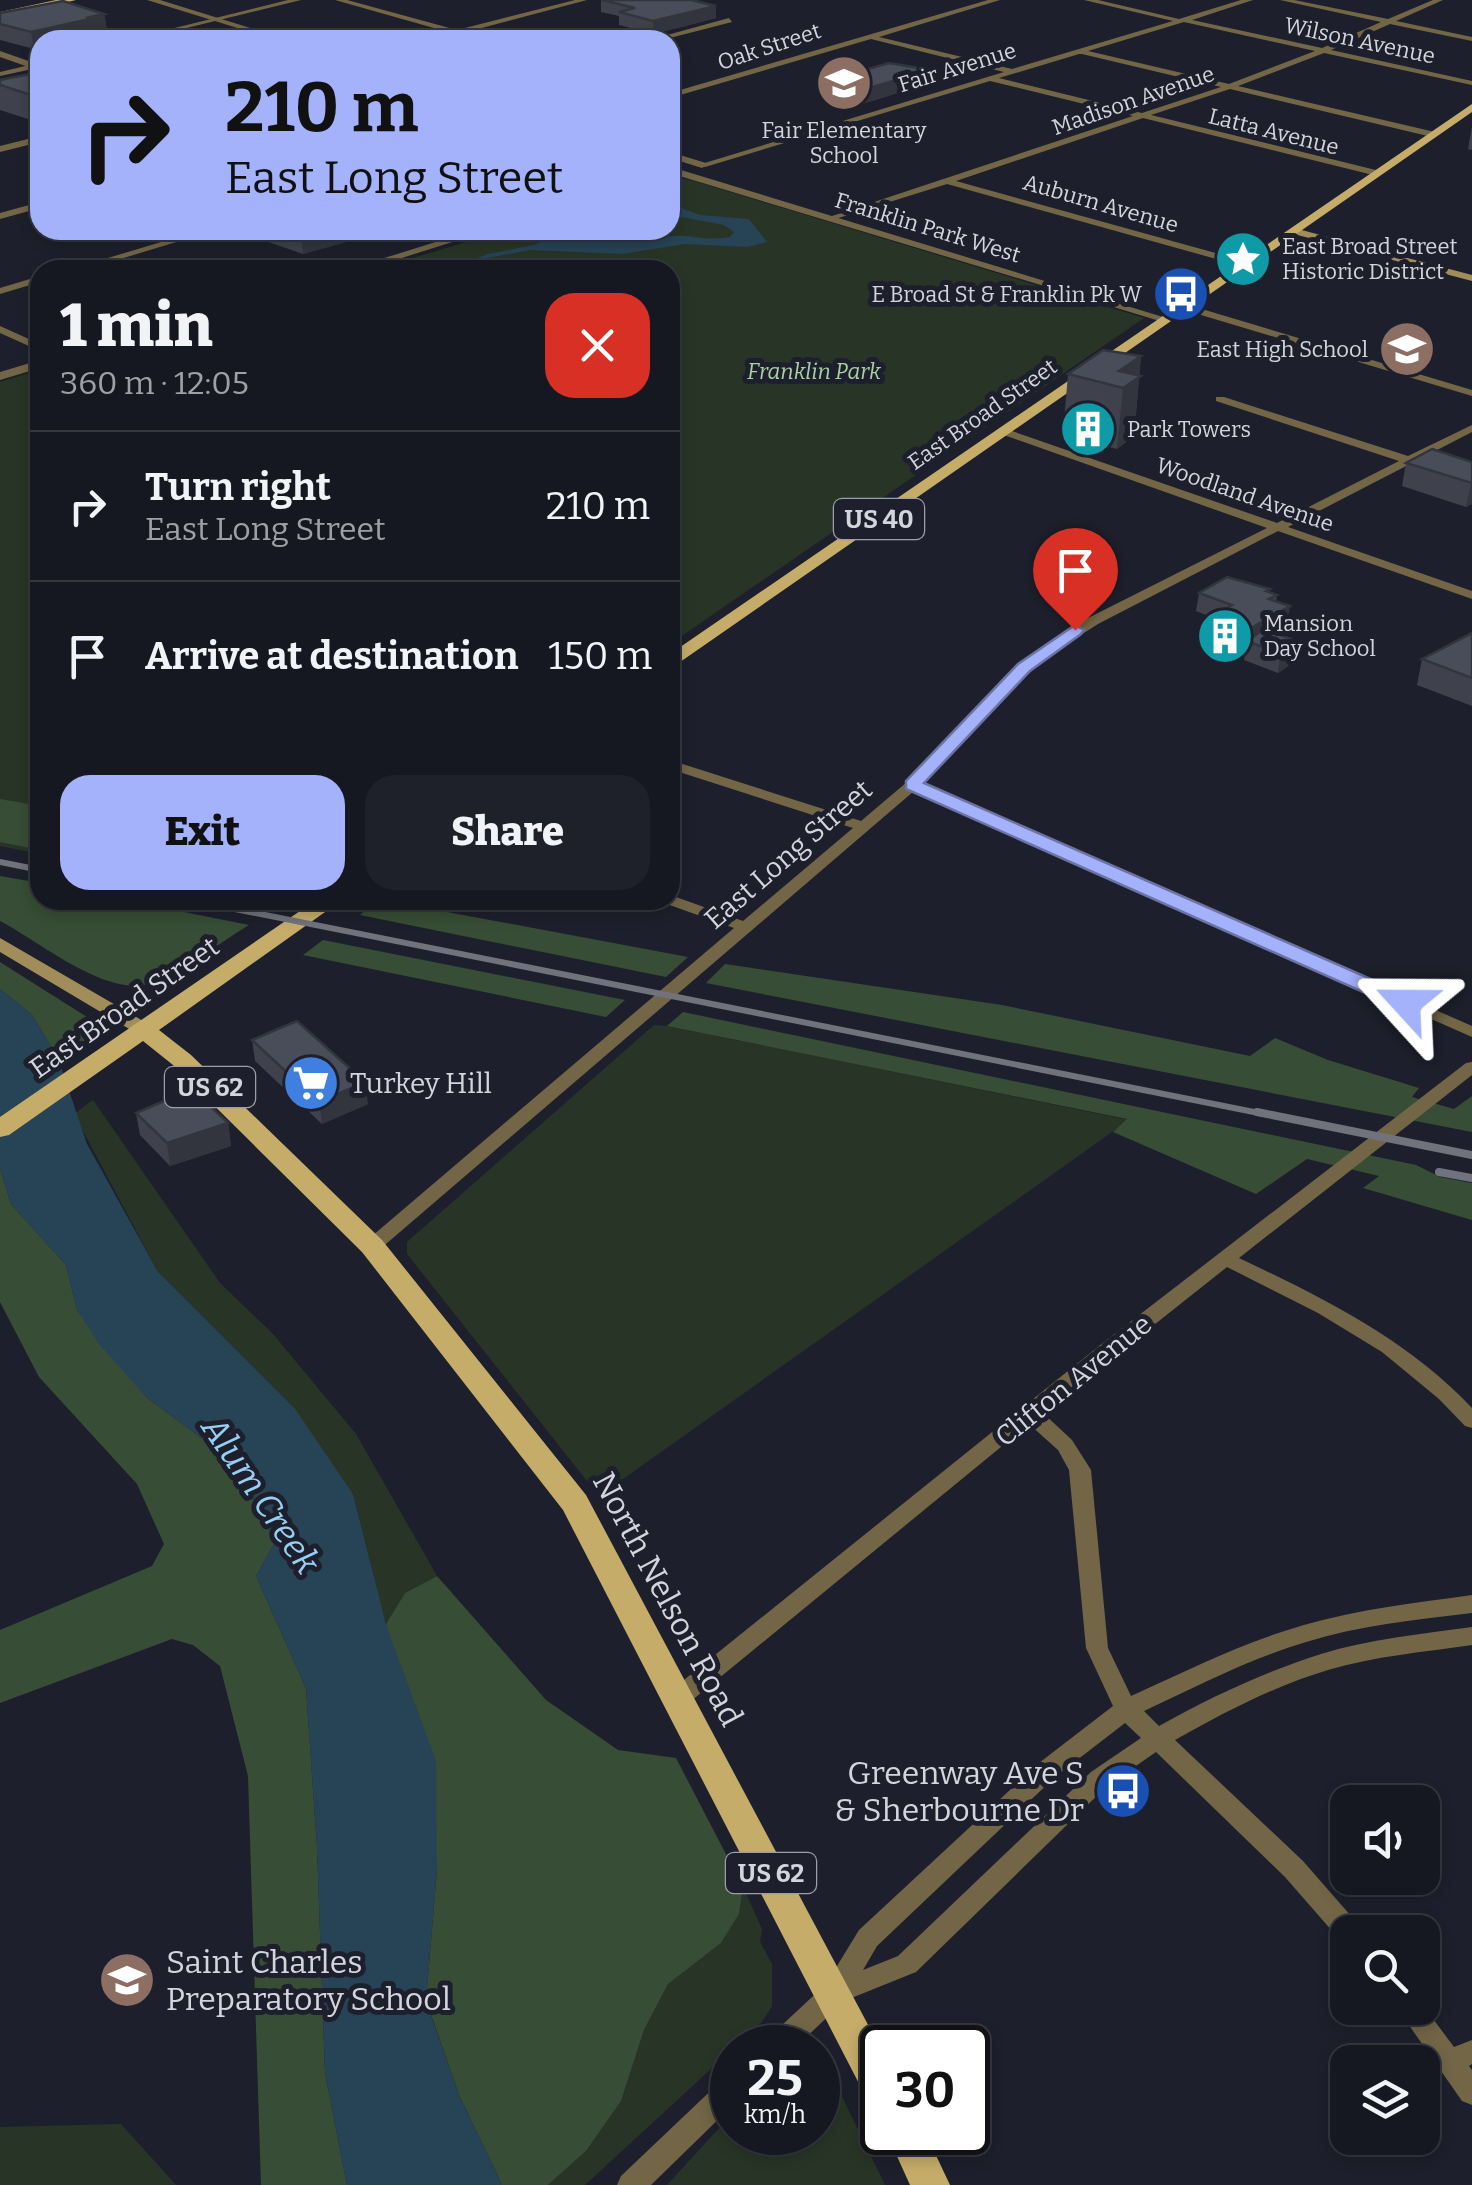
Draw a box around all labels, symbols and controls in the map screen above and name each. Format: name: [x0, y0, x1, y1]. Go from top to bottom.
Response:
street label: Wilson Avenue: [1282, 11, 1438, 70]
street label: Oak Street: [714, 17, 824, 76]
street label: Fair Avenue: [895, 37, 1019, 98]
school or university icon: Fair Elementary School: [814, 53, 874, 113]
street label: Madison Avenue: [1049, 60, 1218, 141]
text: 210 m: [225, 66, 418, 150]
icon: right: [60, 70, 190, 200]
street label: Latta Avenue: [1206, 102, 1342, 161]
place label: Fair Elementary School: [762, 117, 927, 169]
text: East Long Street: [225, 151, 563, 205]
street label: Auburn Avenue: [1020, 168, 1182, 239]
street label: Franklin Park West: [832, 186, 1024, 269]
place icon: East Broad Street Historic District: [1213, 229, 1273, 289]
place label: East Broad Street Historic District: [1282, 233, 1457, 285]
bus stop icon: E Broad St & Franklin Pk W: [1151, 264, 1211, 324]
place label: E Broad St & Franklin Pk W: [871, 281, 1142, 308]
text: 1 min: [60, 290, 213, 362]
button: close: [545, 293, 650, 398]
school or university icon: East High School: [1377, 319, 1437, 379]
place label: East High School: [1197, 336, 1368, 363]
street label: East Broad Street: [903, 353, 1062, 476]
park label: Franklin Park: [747, 358, 882, 385]
text: 360 m · 12:05: [60, 364, 249, 402]
building icon: Park Towers: [1058, 399, 1118, 459]
place label: Park Towers: [1127, 416, 1251, 443]
street label: Woodland Avenue: [1152, 451, 1337, 538]
text: Turn right: [145, 464, 331, 510]
icon: right: [60, 479, 115, 534]
text: 210 m: [546, 483, 650, 529]
road number: US 40: [834, 499, 924, 539]
text: East Long Street: [145, 510, 386, 548]
pin: [1033, 528, 1118, 631]
icon: arrive: [1048, 543, 1103, 598]
building icon: Mansion Day School: [1195, 606, 1255, 666]
place label: Mansion Day School: [1264, 610, 1376, 662]
icon: arrive: [60, 629, 115, 684]
text: Arrive at destination: [145, 633, 518, 679]
text: 150 m: [548, 633, 652, 679]
street label: East Long Street: [698, 773, 879, 936]
button: Exit: [60, 775, 345, 890]
button: Share: [365, 775, 650, 890]
street label: East Broad Street: [23, 930, 225, 1085]
position arrow: [1354, 951, 1458, 1055]
supermarket icon: Turkey Hill: [281, 1053, 341, 1113]
road number: US 62: [165, 1067, 255, 1107]
place label: Turkey Hill: [350, 1067, 492, 1100]
street label: Clifton Avenue: [989, 1307, 1158, 1453]
water label: Alum Creek: [192, 1407, 329, 1582]
street label: North Nelson Road: [585, 1466, 751, 1732]
place label: Greenway Ave S & Sherbourne Dr: [834, 1754, 1084, 1829]
bus stop icon: Greenway Ave S & Sherbourne Dr: [1093, 1761, 1153, 1821]
map controls: [1330, 1785, 1440, 2155]
button: sound: [1330, 1785, 1440, 1895]
road number: US 62: [726, 1853, 816, 1893]
button: search: [1330, 1915, 1440, 2025]
place label: Saint Charles Preparatory School: [166, 1943, 451, 2018]
school or university icon: Saint Charles Preparatory School: [97, 1950, 157, 2010]
speed limit sign: 30: [860, 2025, 990, 2155]
button: layers: [1330, 2045, 1440, 2155]
text: 25: [747, 2048, 803, 2108]
text: km/h: [744, 2100, 806, 2130]

